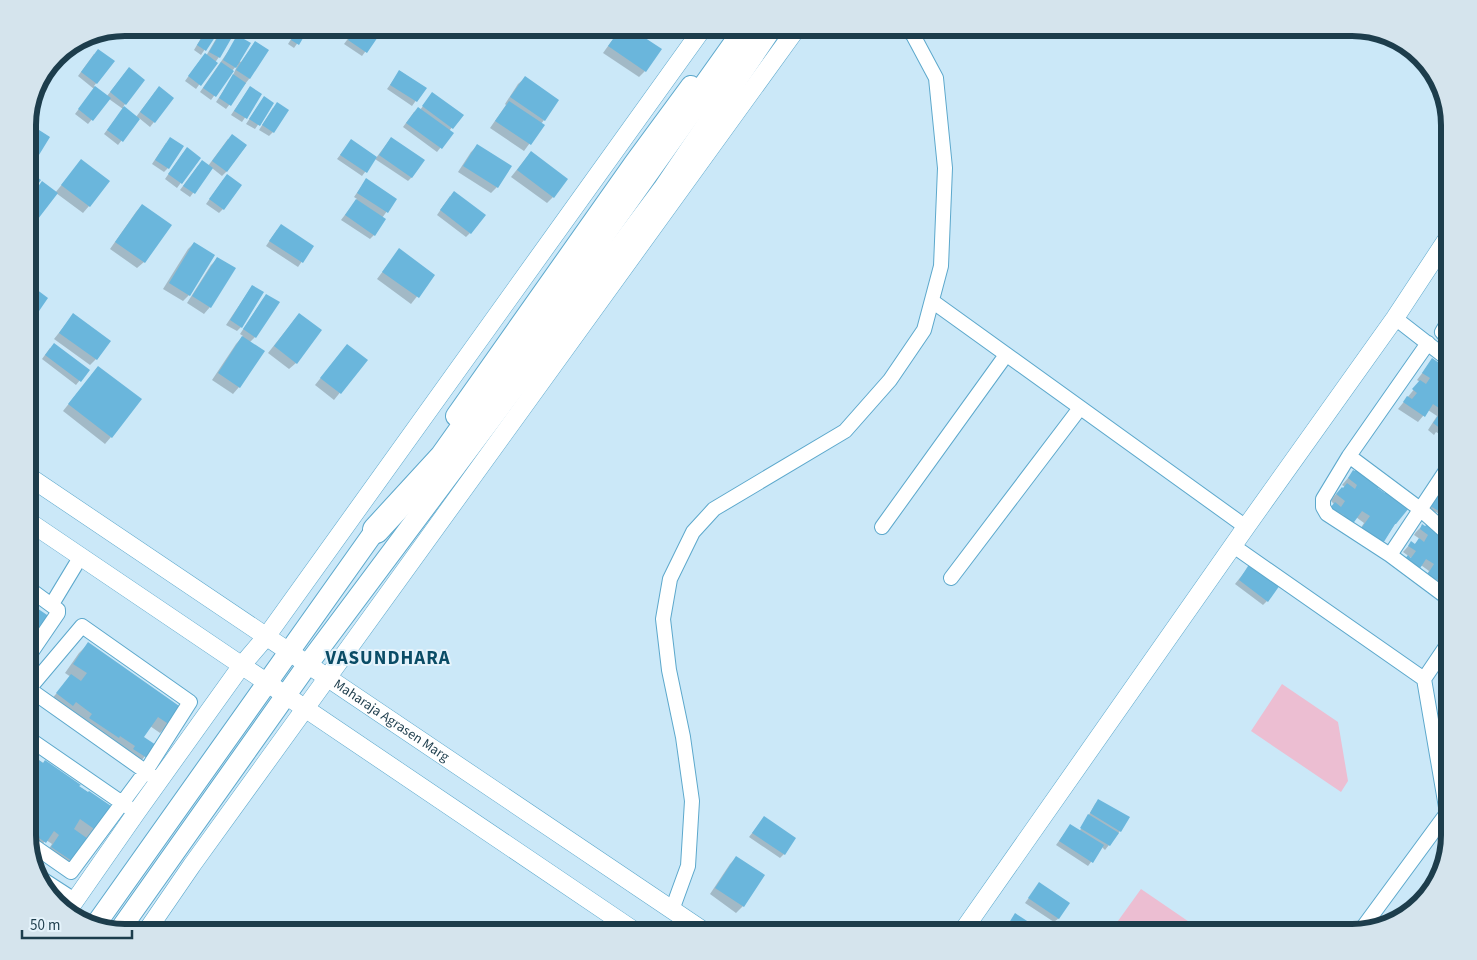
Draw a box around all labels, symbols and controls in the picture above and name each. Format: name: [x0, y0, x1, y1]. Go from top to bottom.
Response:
district label: VASUNDHARA: [324, 645, 451, 672]
street label: Maharaja Agrasen Marg: [330, 675, 453, 767]
scale bar: [22, 908, 132, 940]
text: 50 m: [30, 915, 60, 936]

